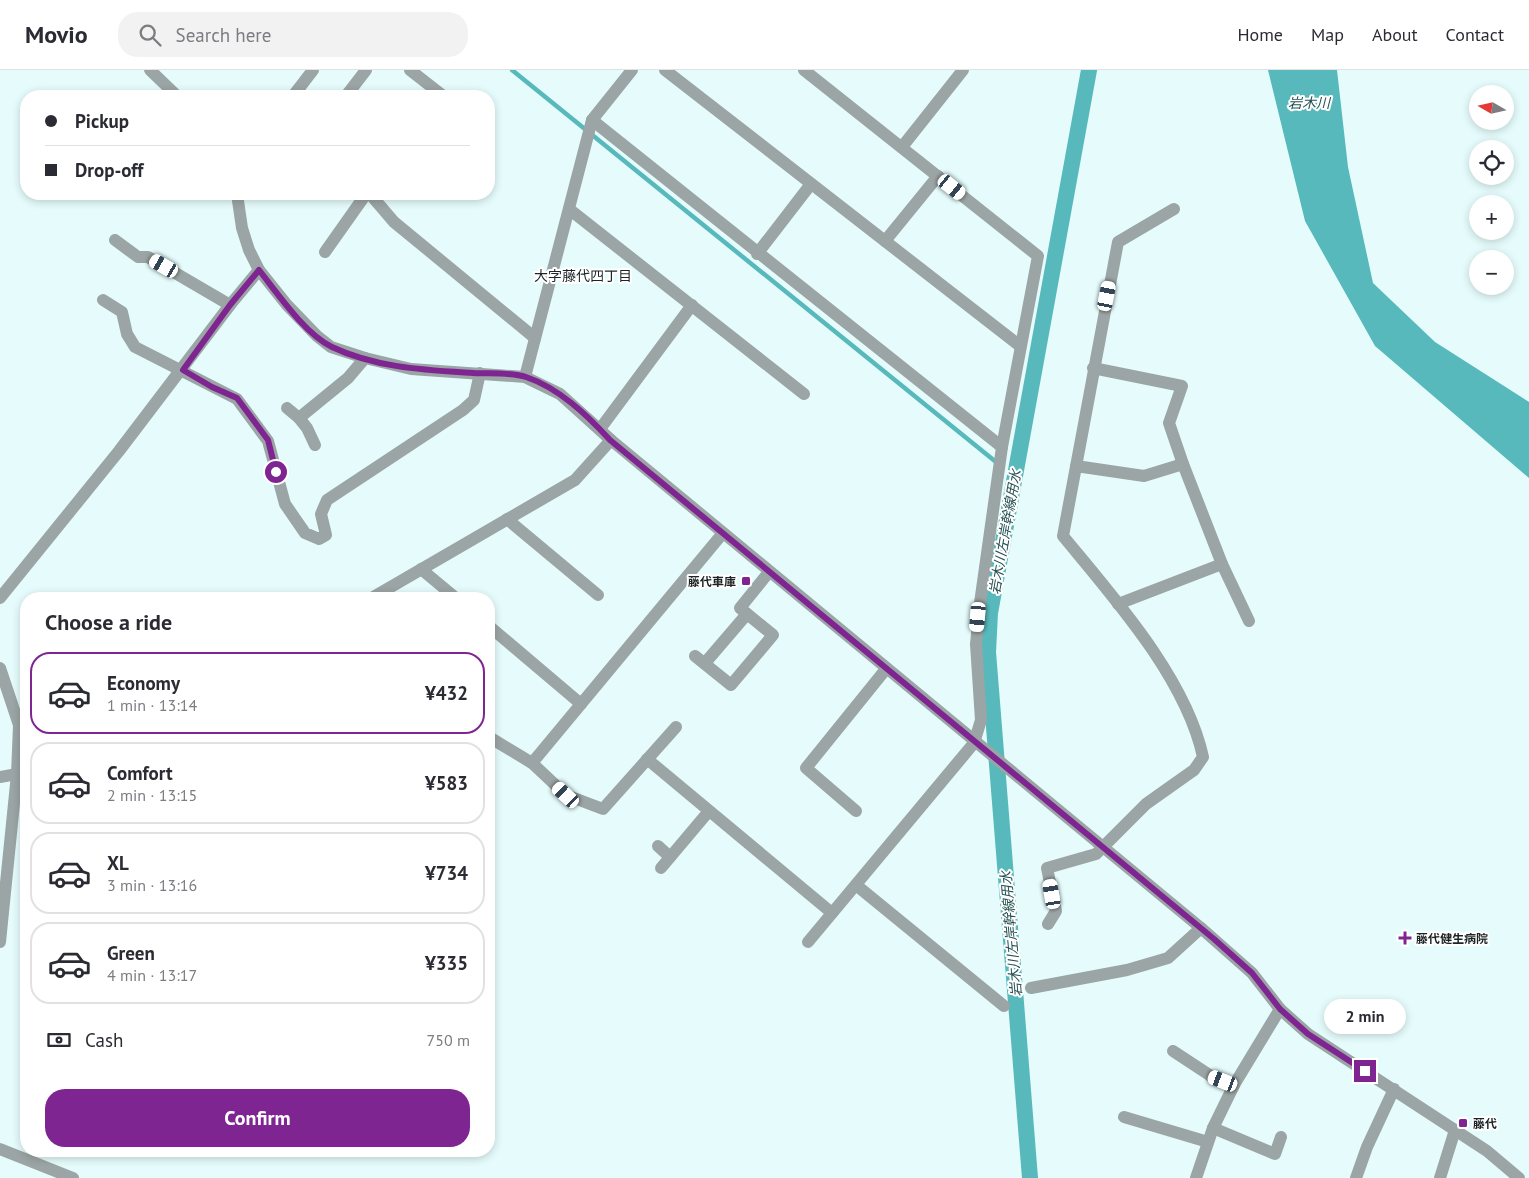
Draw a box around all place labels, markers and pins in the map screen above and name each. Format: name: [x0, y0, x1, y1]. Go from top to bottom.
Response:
place label: 藤代車庫: [688, 574, 736, 589]
marker: 藤代車庫: [740, 575, 752, 587]
marker: 藤代健生病院: [1398, 931, 1412, 945]
place label: 藤代健生病院: [1416, 931, 1488, 946]
place label: 藤代: [1473, 1116, 1497, 1131]
marker: 藤代: [1457, 1117, 1469, 1129]

